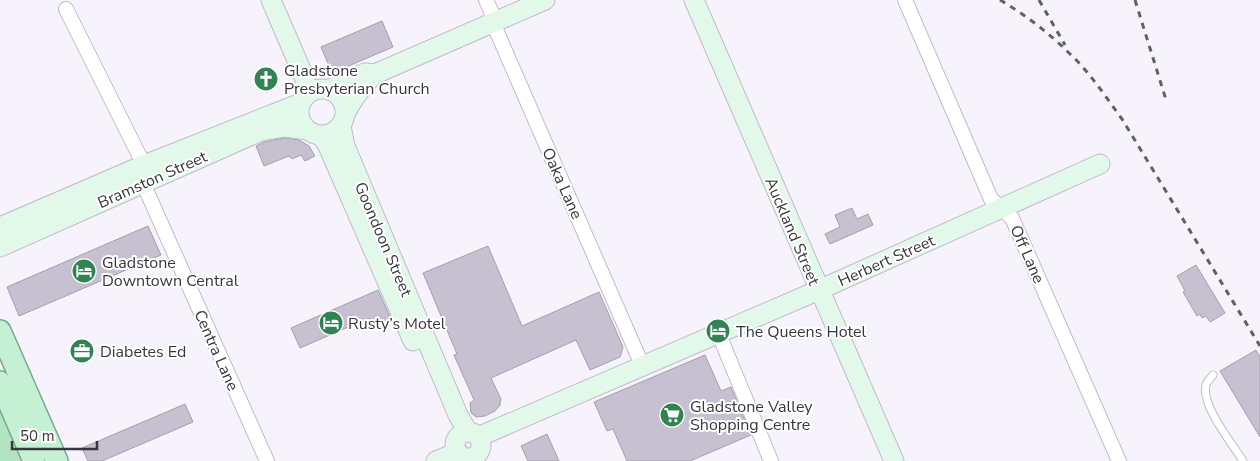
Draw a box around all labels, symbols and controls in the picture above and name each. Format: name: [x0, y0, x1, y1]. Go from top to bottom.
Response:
place label: Gladstone Presbyterian Church: [284, 60, 430, 100]
church icon: Gladstone Presbyterian Church: [253, 66, 279, 92]
street label: Oaka Lane: [537, 144, 588, 223]
street label: Bramston Street: [94, 146, 211, 214]
street label: Auckland Street: [759, 174, 825, 289]
street label: Goondoon Street: [349, 179, 417, 300]
street label: Off Lane: [1005, 222, 1050, 287]
street label: Herbert Street: [835, 230, 939, 292]
place label: Gladstone Downtown Central: [102, 252, 239, 292]
hotel icon: Gladstone Downtown Central: [71, 258, 97, 284]
street label: Centra Lane: [188, 306, 244, 394]
hotel icon: Rusty’s Motel: [318, 310, 344, 336]
place label: Rusty’s Motel: [348, 313, 446, 335]
hotel icon: The Queens Hotel: [705, 318, 731, 344]
place label: The Queens Hotel: [736, 321, 867, 343]
office icon: Diabetes Ed: [69, 338, 95, 364]
place label: Diabetes Ed: [100, 341, 186, 363]
place label: Gladstone Valley Shopping Centre: [690, 396, 813, 436]
supermarket icon: Gladstone Valley Shopping Centre: [659, 402, 685, 428]
scale bar: [12, 418, 98, 450]
text: 50 m: [20, 426, 55, 446]

